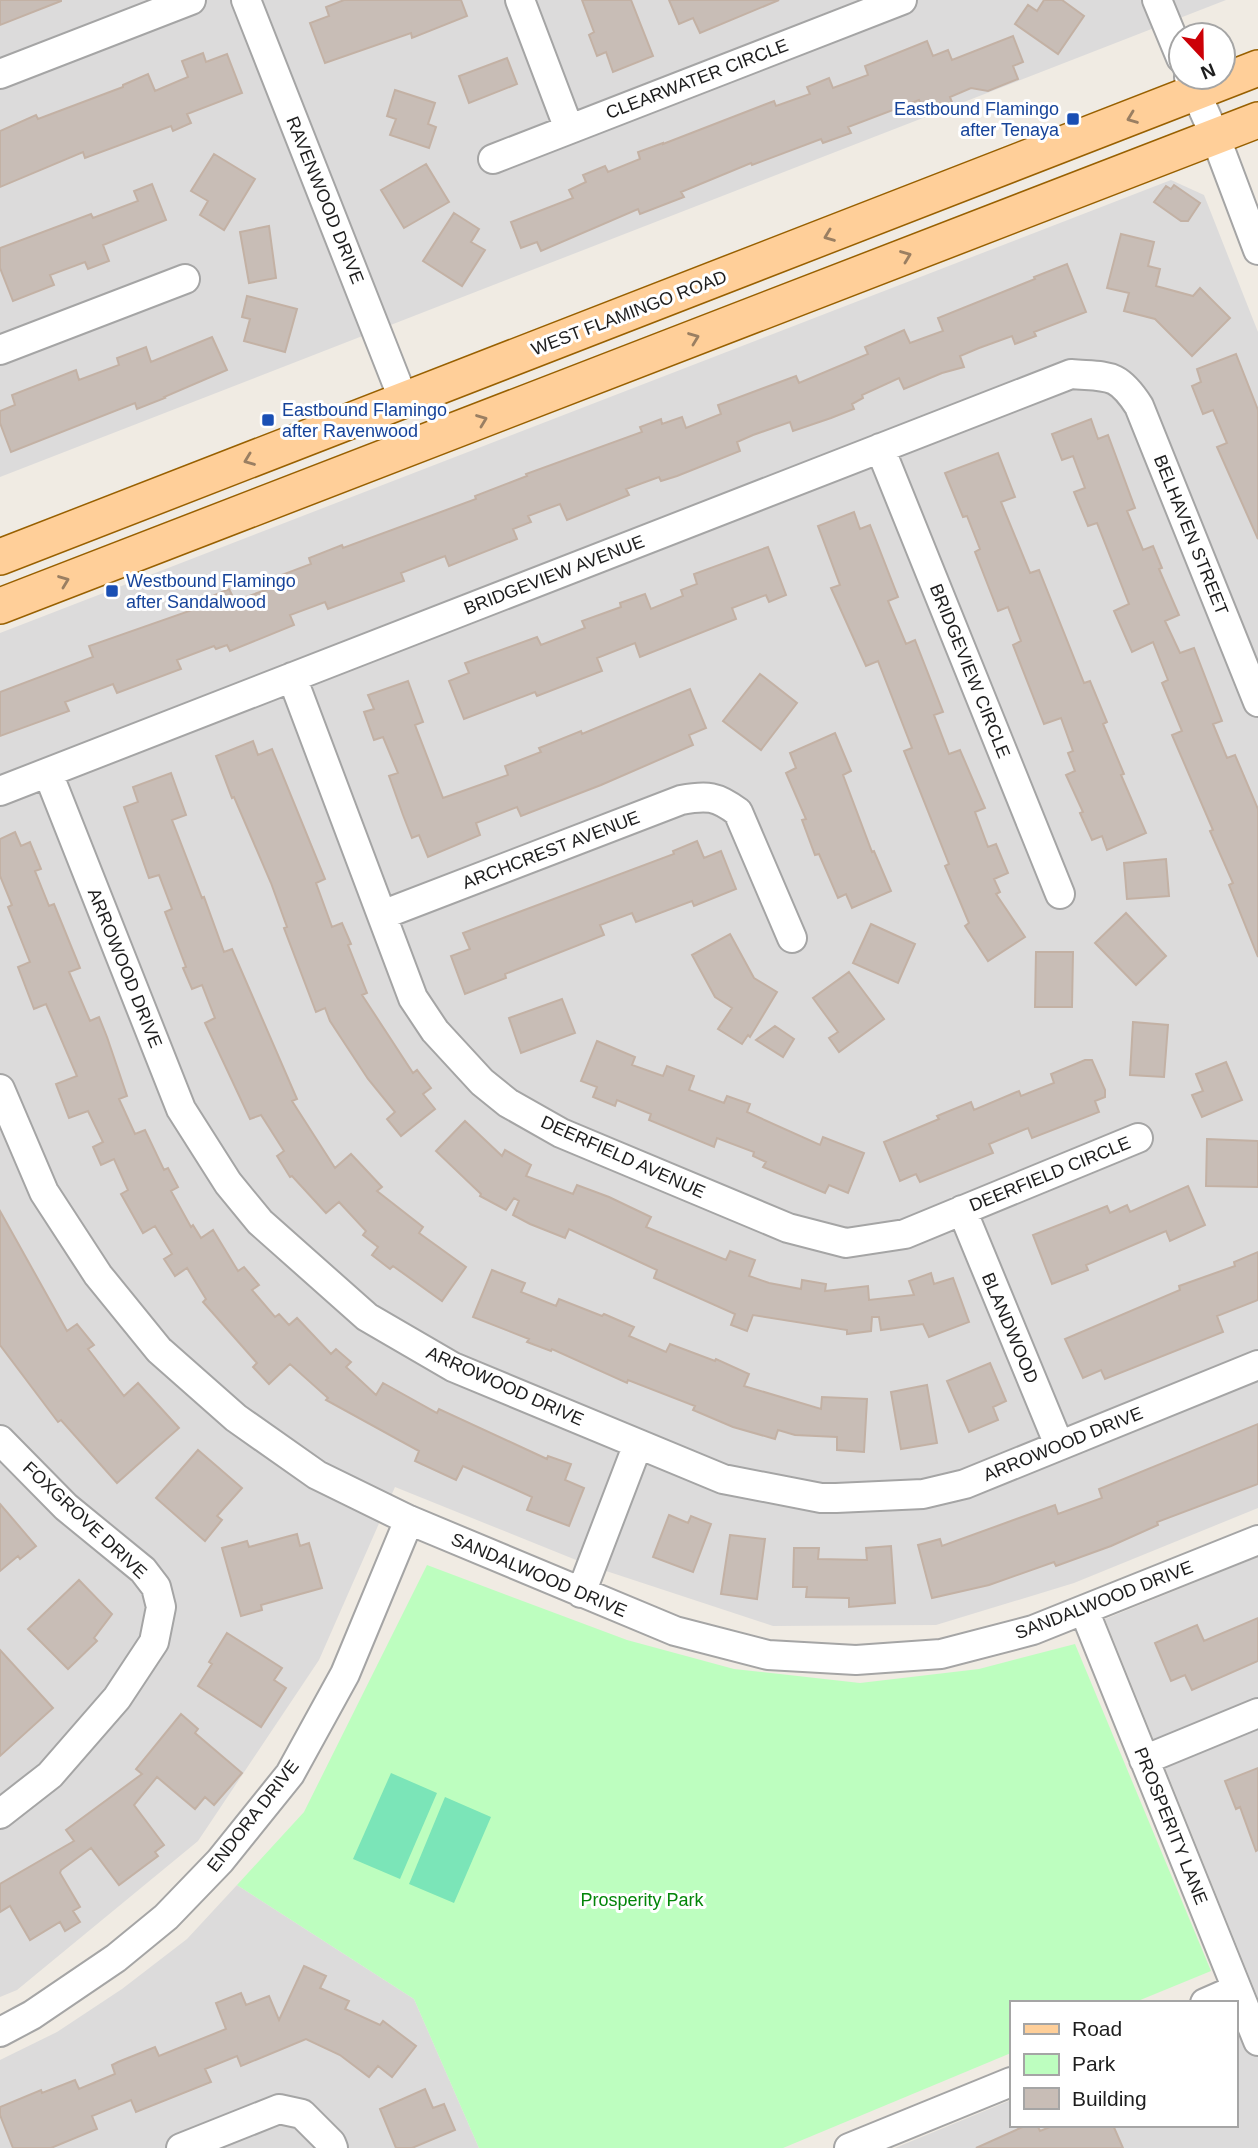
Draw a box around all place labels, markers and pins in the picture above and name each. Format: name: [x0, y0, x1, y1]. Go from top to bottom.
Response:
place label: Eastbound Flamingo after Tenaya: [894, 99, 1060, 140]
marker: Eastbound Flamingo after Tenaya: [1065, 111, 1081, 127]
place label: Eastbound Flamingo after Ravenwood: [282, 400, 447, 441]
marker: Eastbound Flamingo after Ravenwood: [260, 412, 276, 428]
place label: Westbound Flamingo after Sandalwood: [126, 571, 296, 612]
marker: Westbound Flamingo after Sandalwood: [104, 583, 120, 599]

